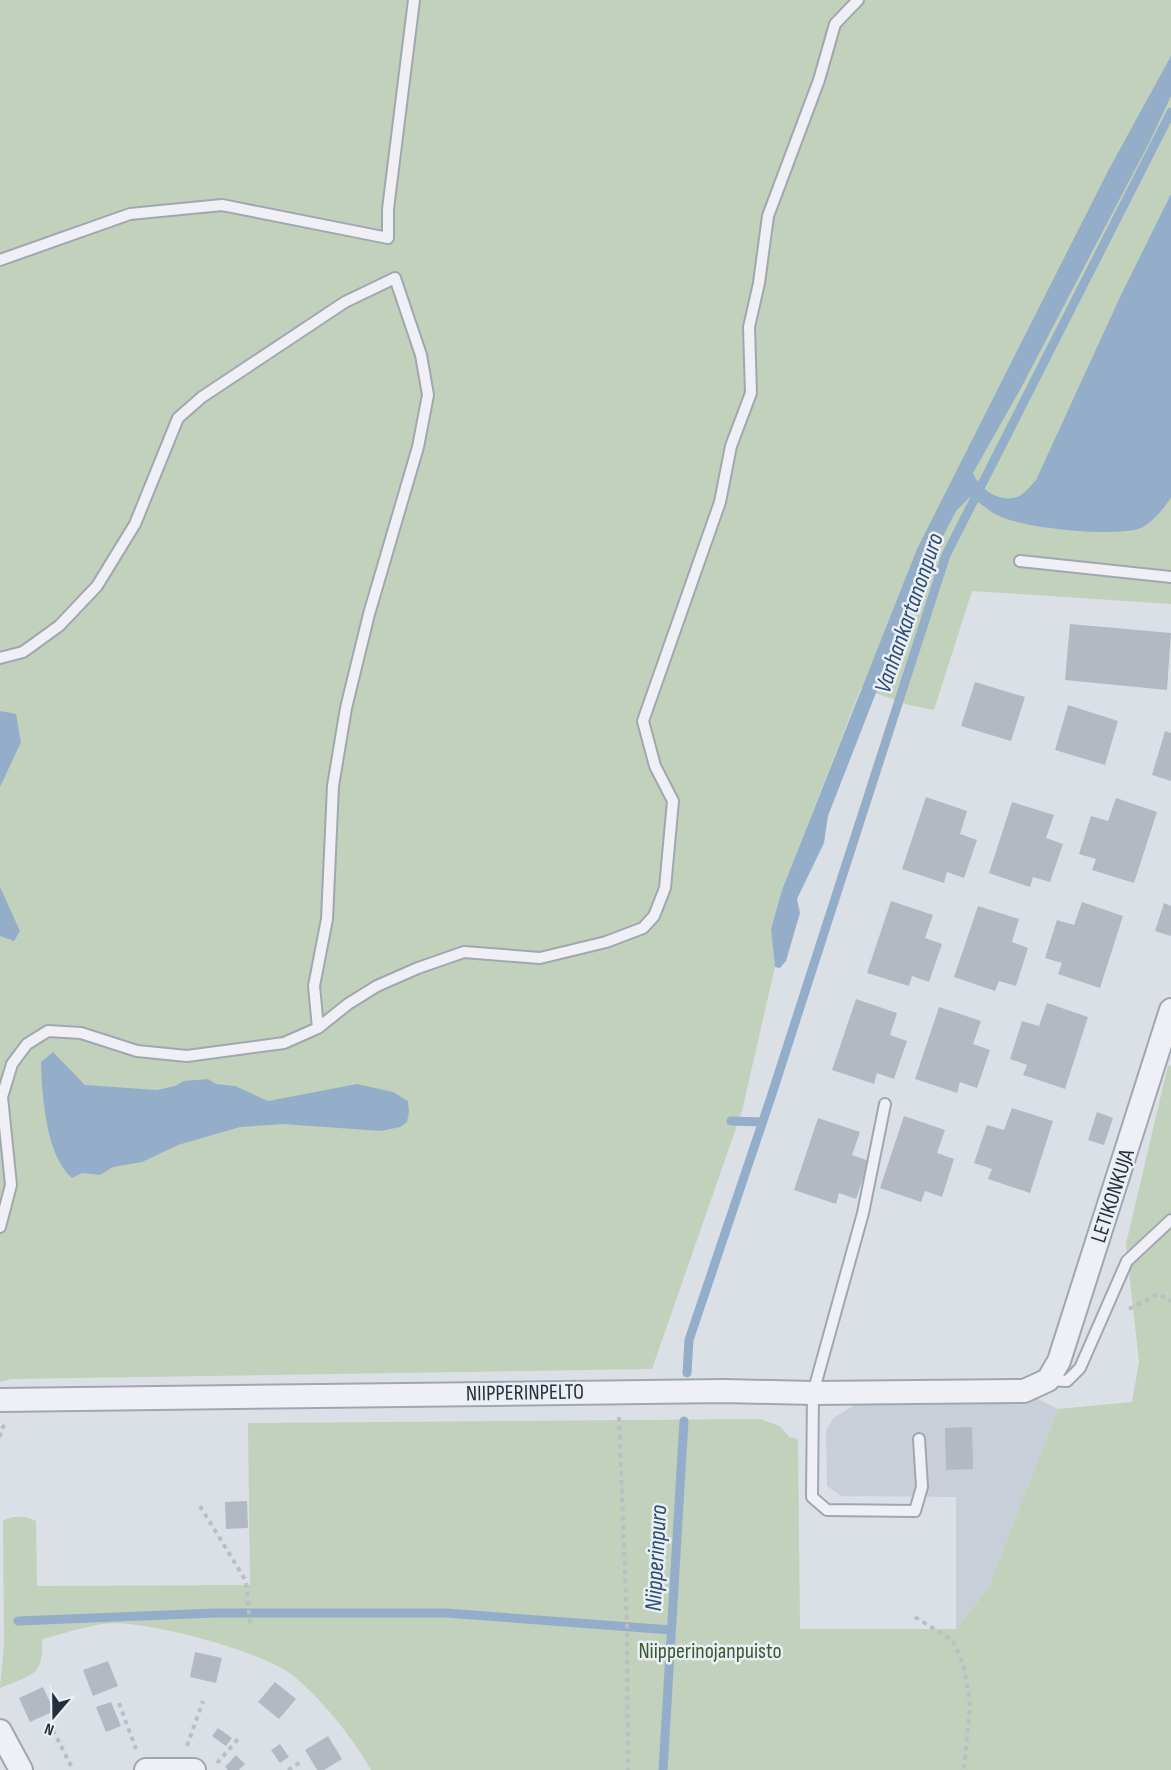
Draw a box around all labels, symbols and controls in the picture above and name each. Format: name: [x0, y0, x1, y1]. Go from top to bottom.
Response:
water label: Vanhankartanonpuro: [868, 529, 950, 697]
street label: LETIKONKUJA: [1085, 1145, 1141, 1246]
street label: NIIPPERINPELTO: [466, 1378, 584, 1408]
water label: Niipperinpuro: [639, 1504, 673, 1612]
park label: Niipperinojanpuisto: [638, 1638, 782, 1665]
north arrow: [24, 1686, 84, 1746]
text: N: [42, 1718, 57, 1739]

